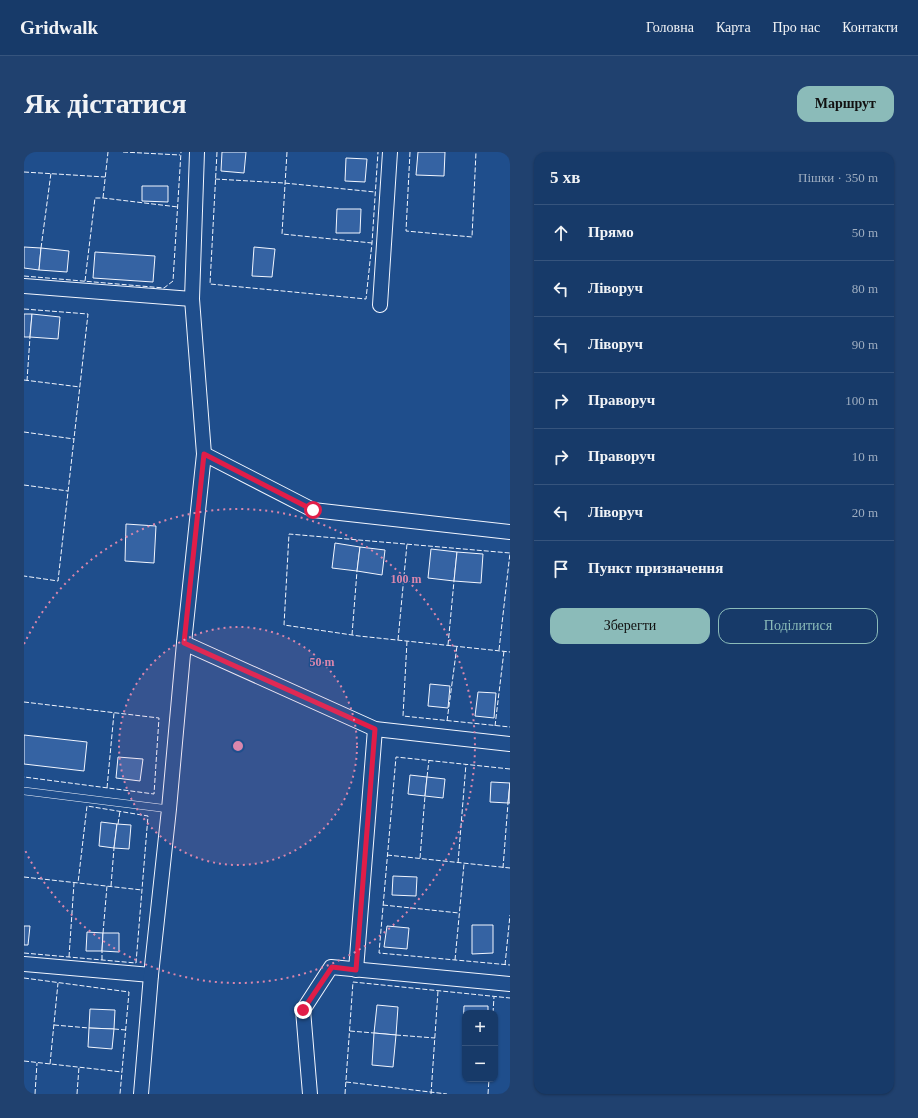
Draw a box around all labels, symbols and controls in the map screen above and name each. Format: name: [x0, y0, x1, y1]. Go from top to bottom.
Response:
text: Gridwalk: [20, 17, 98, 38]
text: Головна: [646, 20, 694, 35]
text: Карта: [716, 20, 751, 35]
text: Про нас: [773, 20, 820, 35]
text: Контакти: [842, 20, 898, 35]
button: Маршрут: [797, 86, 894, 122]
text: Як дістатися: [24, 88, 187, 119]
text: 5 хв: [550, 168, 580, 187]
text: Пішки · 350 m: [798, 170, 878, 185]
icon: ahead: [550, 222, 572, 244]
text: Прямо: [588, 224, 634, 240]
text: 50 m: [852, 225, 878, 240]
icon: left: [550, 278, 572, 300]
text: Ліворуч: [588, 280, 643, 296]
text: 80 m: [852, 281, 878, 296]
icon: left: [550, 334, 572, 356]
text: Ліворуч: [588, 336, 643, 352]
text: 90 m: [852, 337, 878, 352]
icon: right: [550, 390, 572, 412]
text: Праворуч: [588, 392, 655, 408]
text: 100 m: [845, 393, 878, 408]
icon: right: [550, 446, 572, 468]
text: Праворуч: [588, 448, 655, 464]
text: 10 m: [852, 449, 878, 464]
route start: [304, 501, 322, 519]
icon: left: [550, 502, 572, 524]
text: Ліворуч: [588, 504, 643, 520]
text: 20 m: [852, 505, 878, 520]
icon: arrive: [550, 558, 572, 580]
text: Пункт призначення: [588, 560, 723, 576]
text: 100 m: [391, 572, 422, 586]
button: Зберегти: [550, 608, 710, 644]
button: Поділитися: [718, 608, 878, 644]
text: 50 m: [310, 655, 335, 669]
centre of rings: [231, 739, 245, 753]
route end: [294, 1001, 312, 1019]
map controls: [462, 1010, 498, 1082]
button: +: [462, 1010, 498, 1046]
button: −: [462, 1046, 498, 1082]

